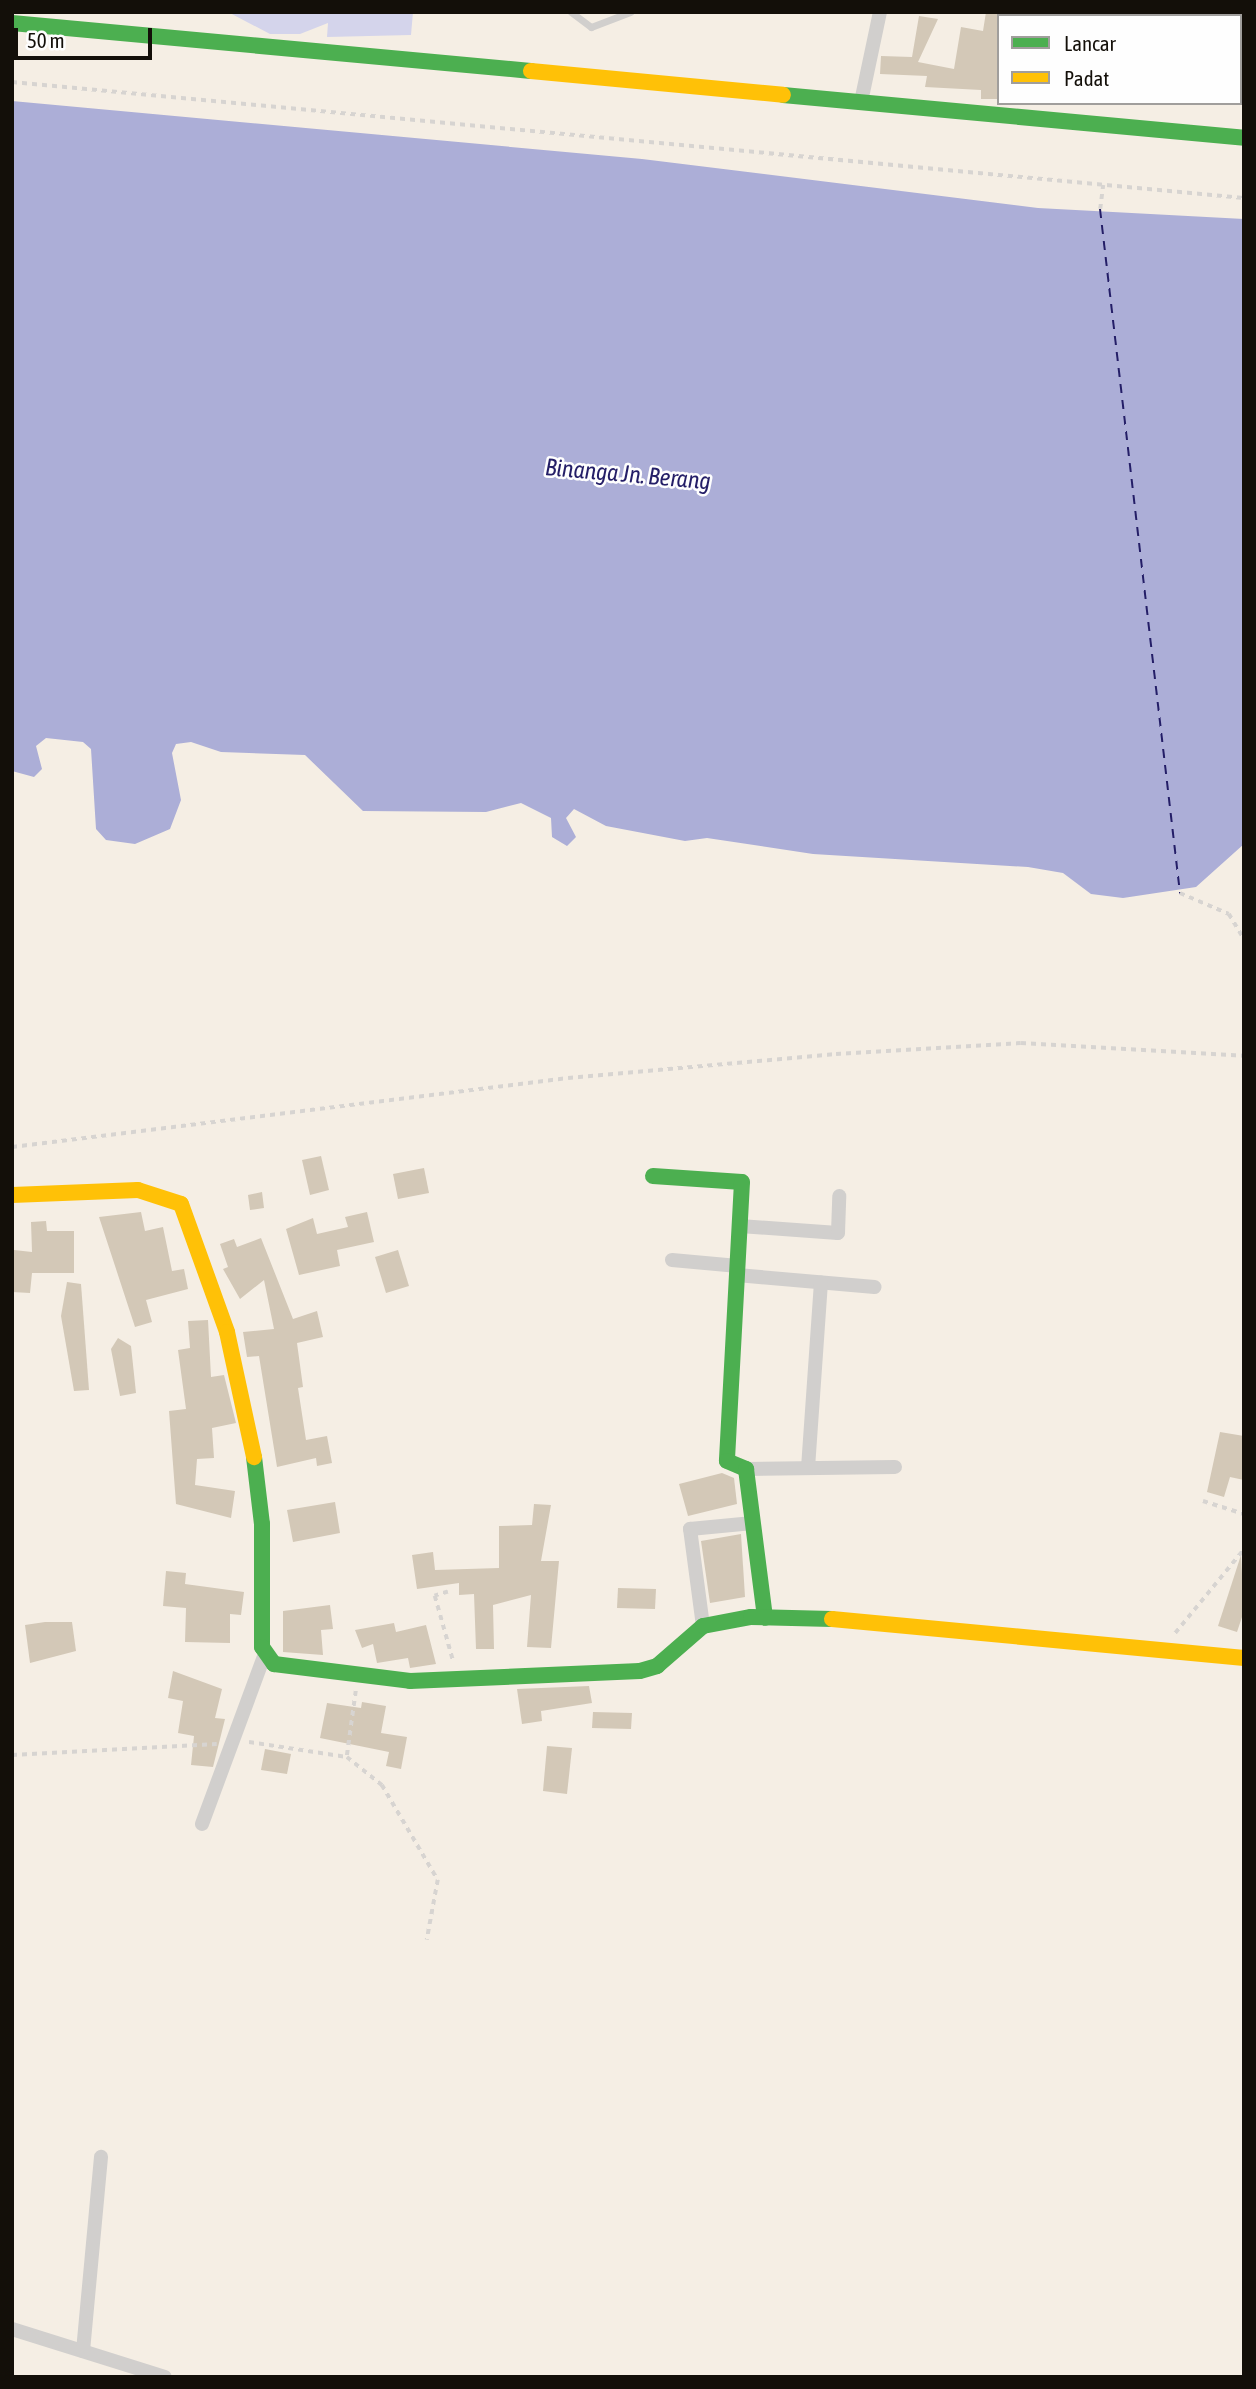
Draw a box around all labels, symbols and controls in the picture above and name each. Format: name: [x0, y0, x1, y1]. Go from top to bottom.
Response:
scale bar: [18, 14, 156, 58]
legend: [997, 14, 1242, 105]
text: 50 m: [27, 28, 65, 52]
text: Lancar: [1064, 31, 1116, 55]
text: Padat: [1064, 66, 1109, 90]
water label: Binanga Jn. Berang: [544, 452, 712, 496]

